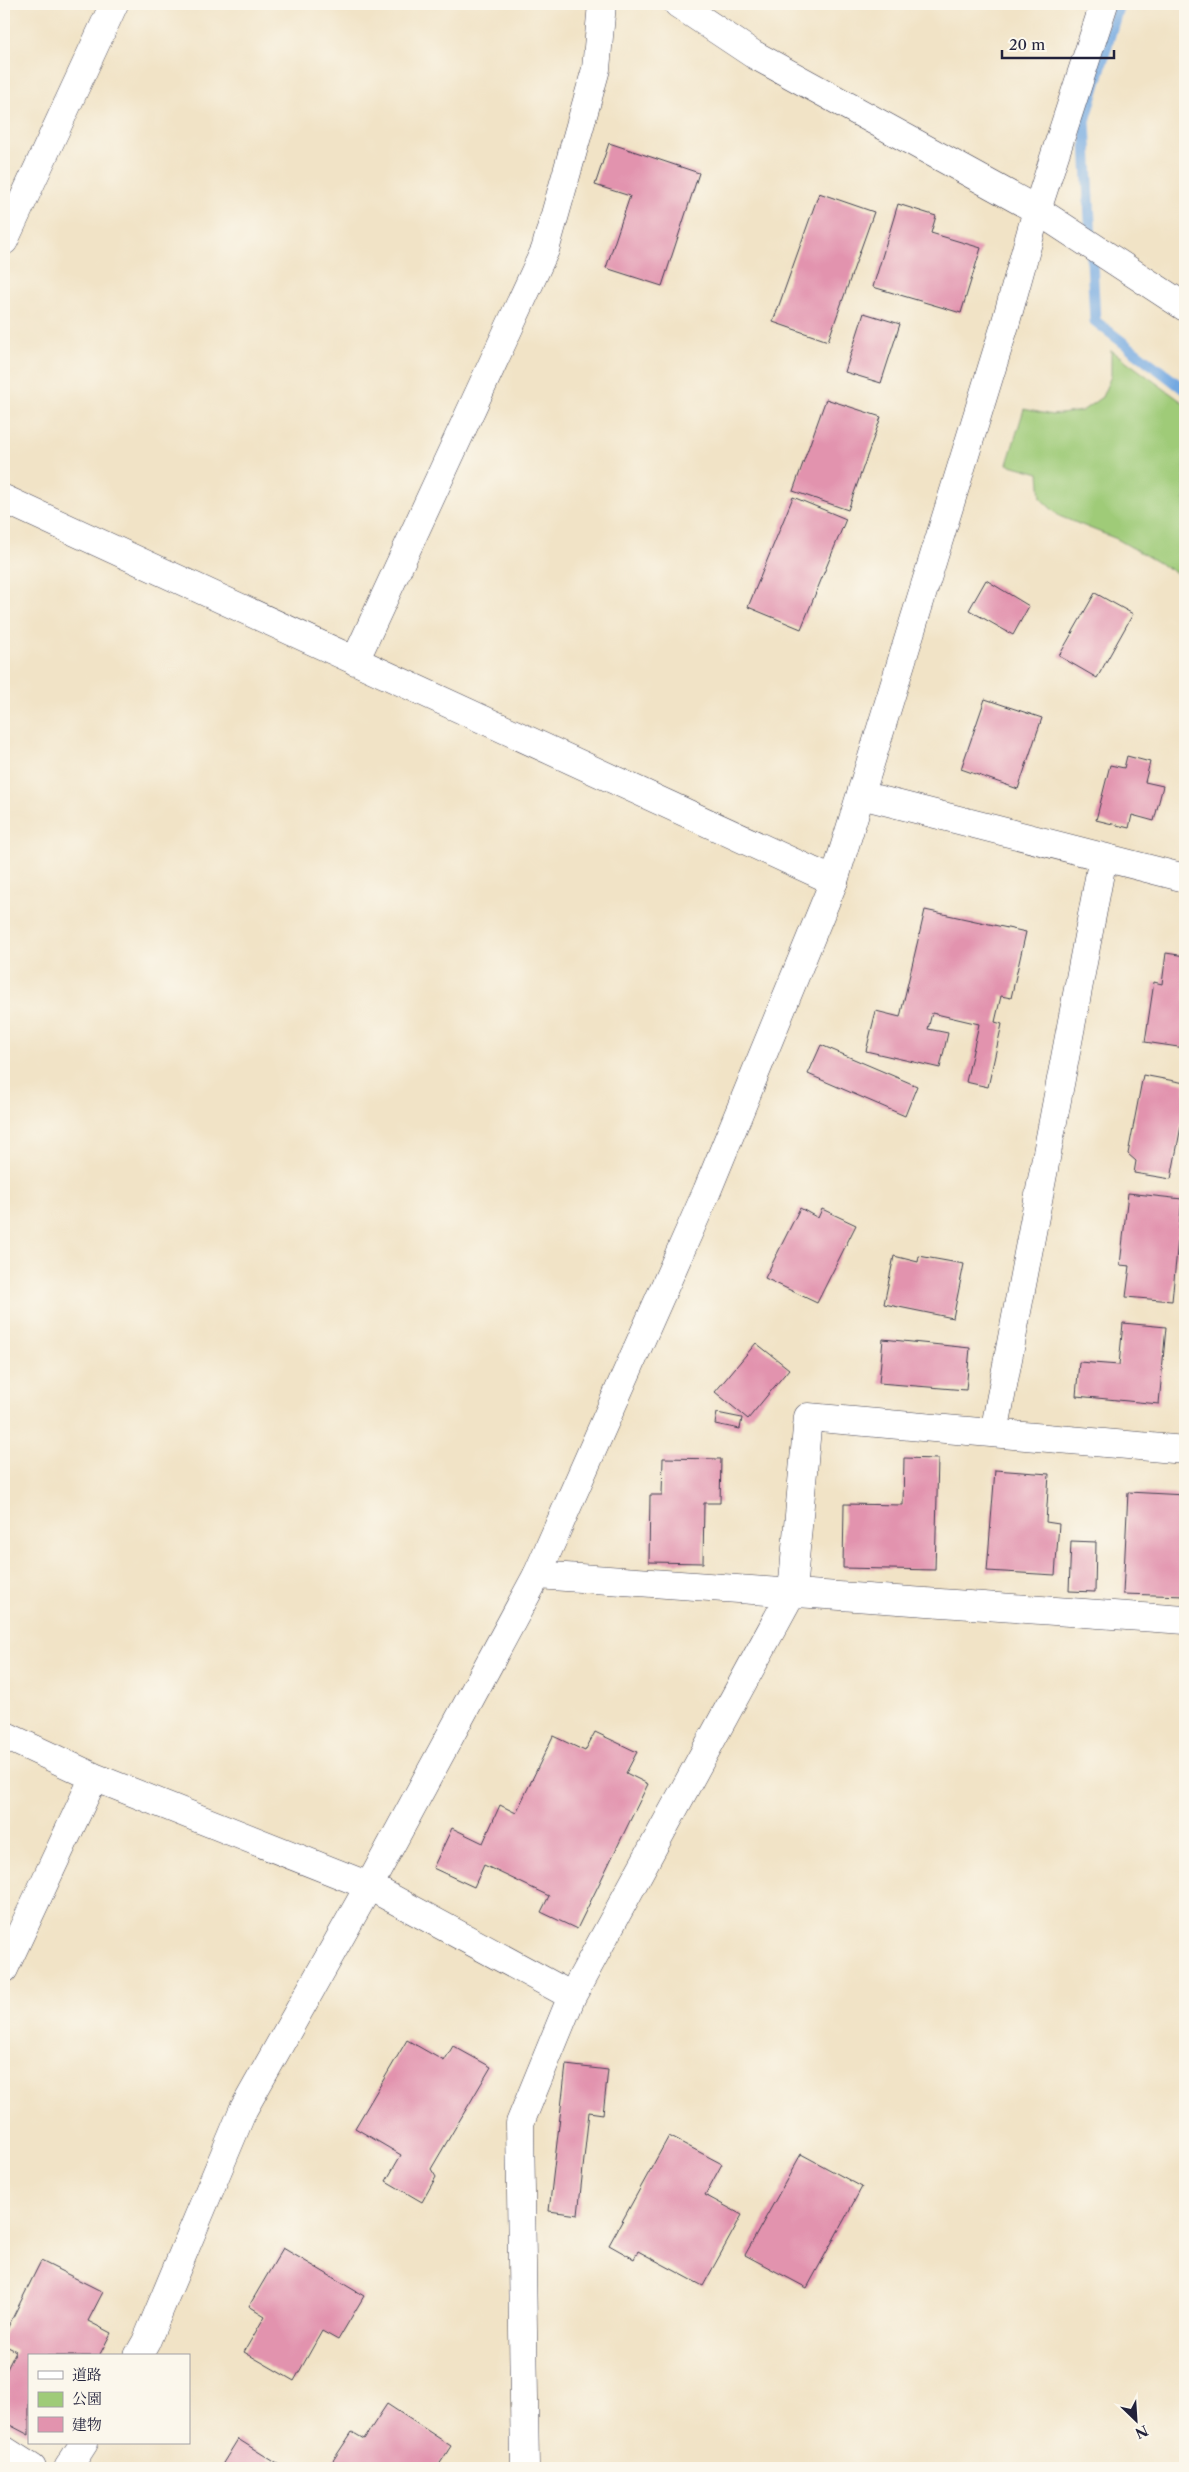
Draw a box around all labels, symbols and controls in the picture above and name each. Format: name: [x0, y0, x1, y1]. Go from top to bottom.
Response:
scale bar: [1002, 28, 1114, 60]
text: 20 m: [1009, 35, 1045, 54]
legend: [28, 2354, 190, 2444]
text: 道路: [72, 2365, 102, 2384]
text: 公園: [72, 2389, 102, 2408]
north arrow: [1112, 2394, 1162, 2444]
text: 建物: [72, 2415, 102, 2434]
text: N: [1132, 2421, 1151, 2443]

